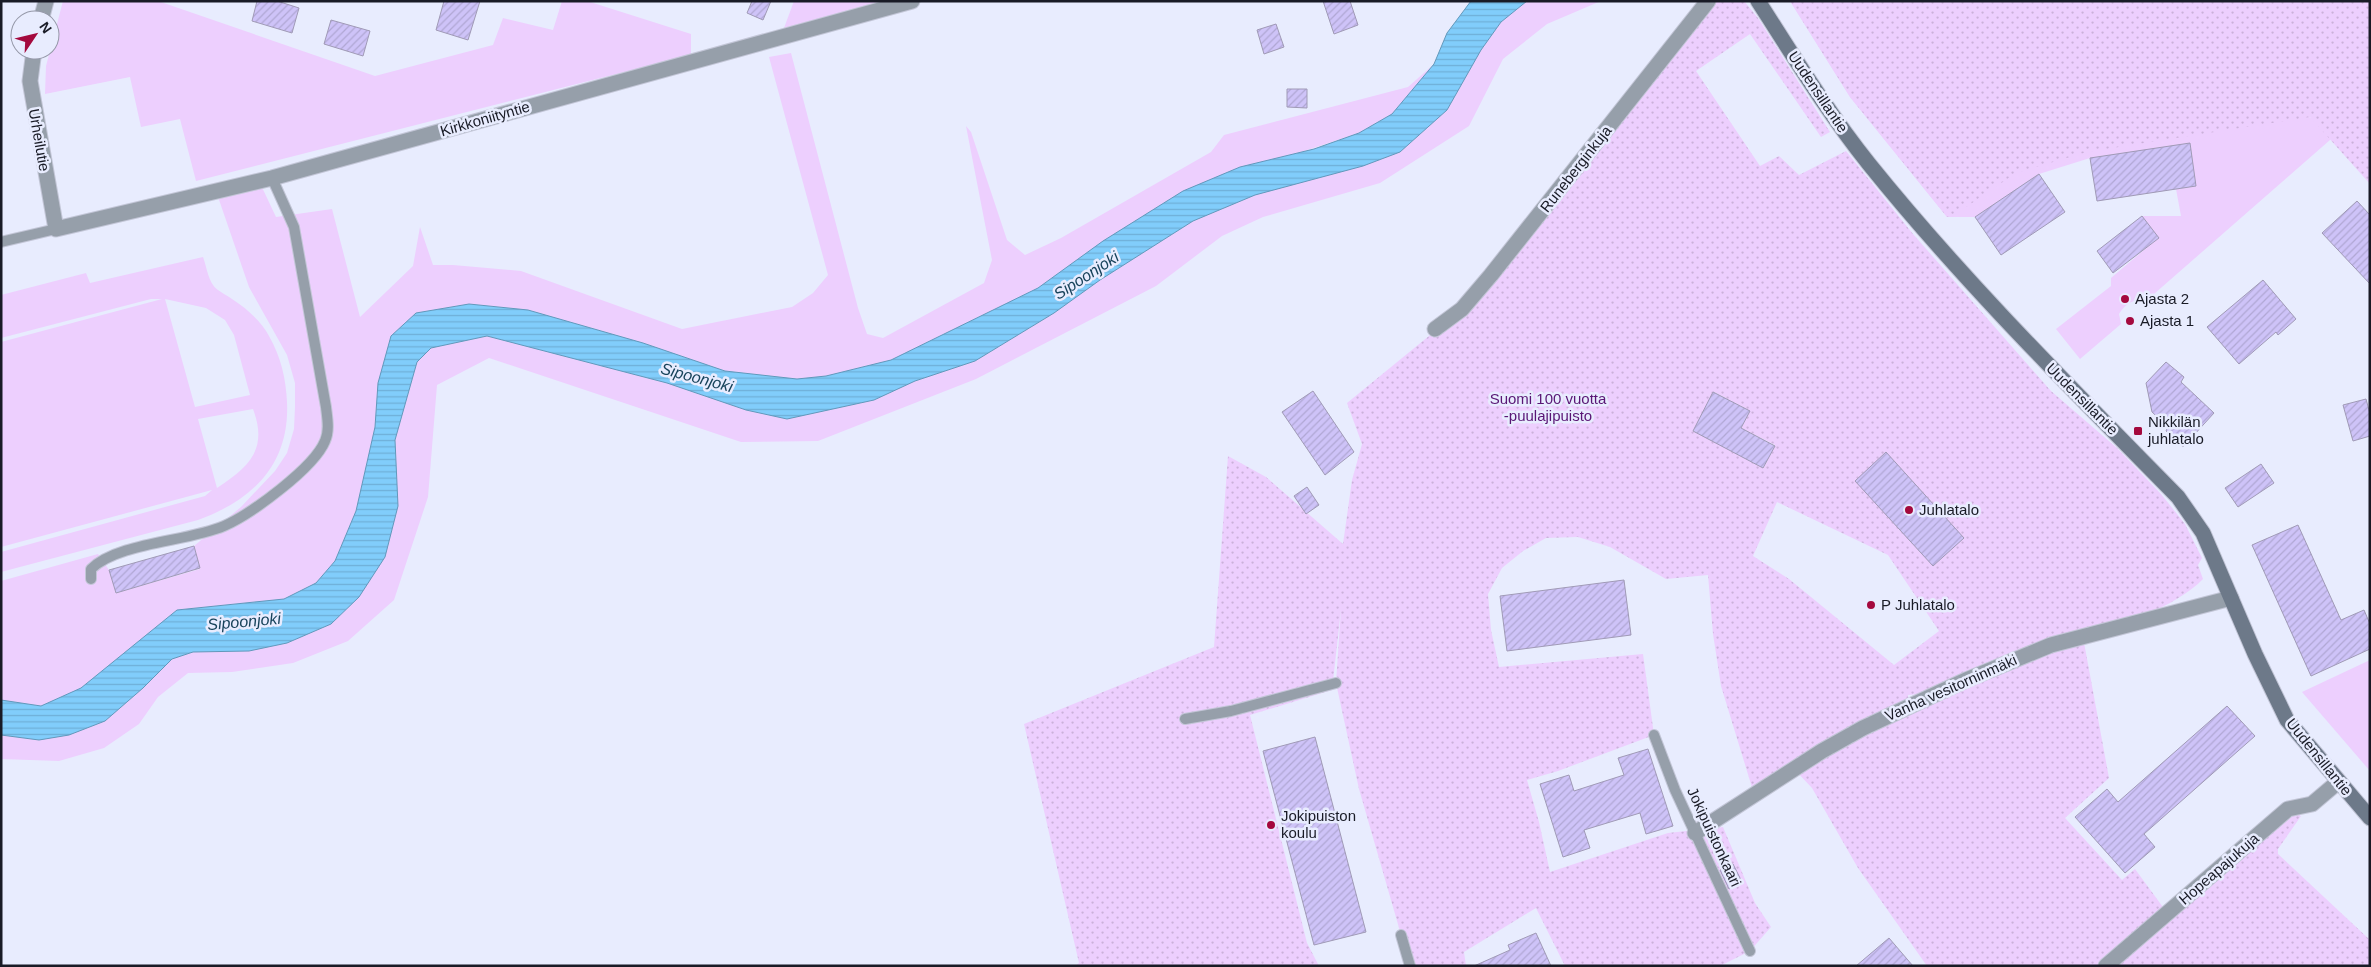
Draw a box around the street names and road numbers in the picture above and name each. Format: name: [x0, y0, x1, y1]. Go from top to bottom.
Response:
street label: Uudensillantie: [1785, 48, 1852, 136]
street label: Kirkkoniityntie: [438, 98, 532, 139]
street label: Urheilutie: [26, 107, 53, 173]
street label: Runeberginkuja: [1537, 122, 1615, 215]
street label: Uudensillantie: [2043, 359, 2122, 438]
street label: Vanha vesitorninmäki: [1882, 651, 2019, 724]
street label: Uudensillantie: [2283, 715, 2356, 799]
street label: Jokipuistonkaari: [1684, 784, 1745, 889]
street label: Hopeapajukuja: [2175, 829, 2263, 908]

